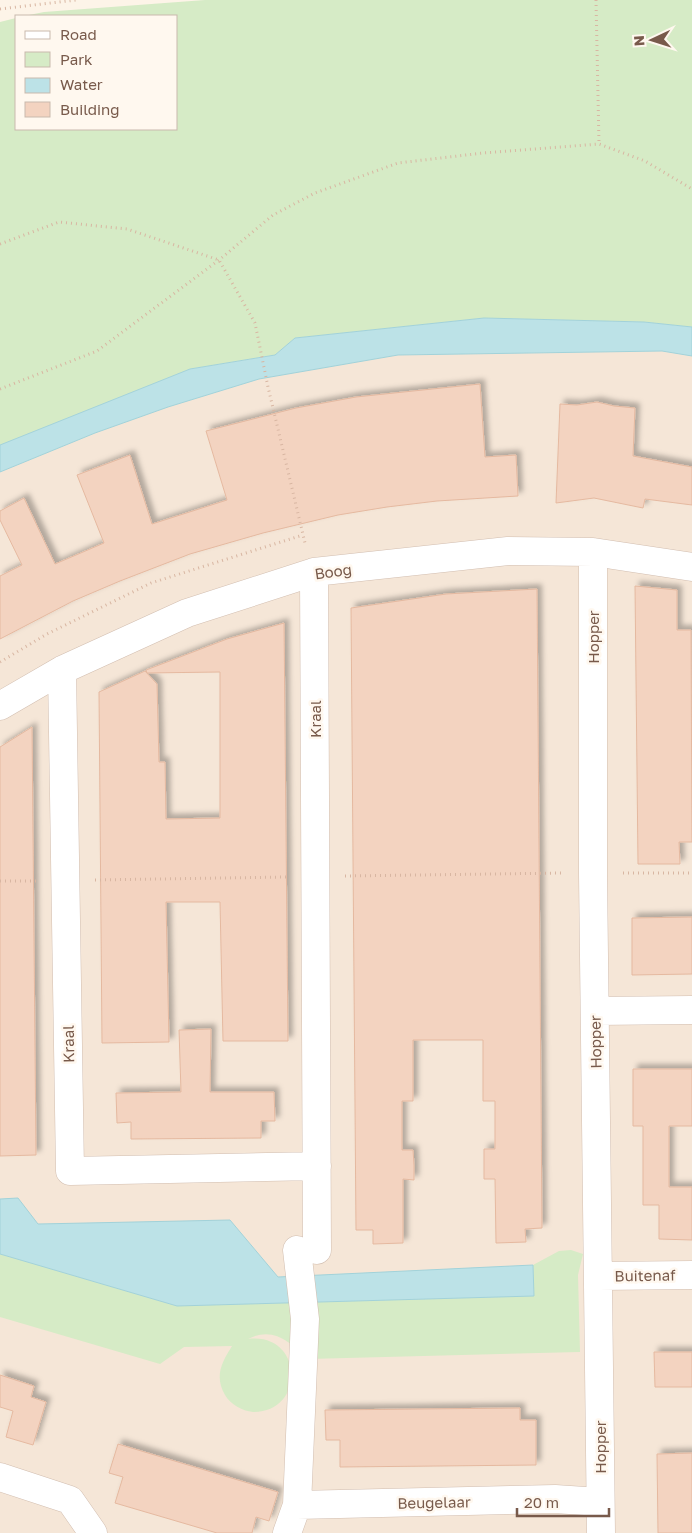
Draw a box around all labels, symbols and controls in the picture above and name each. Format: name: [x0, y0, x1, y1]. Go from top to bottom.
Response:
legend: [15, 15, 178, 130]
north arrow: [627, 15, 677, 65]
text: Road: [60, 25, 97, 43]
text: N: [630, 35, 647, 47]
text: Park: [60, 50, 93, 68]
text: Water: [60, 75, 103, 93]
text: Building: [60, 100, 120, 118]
street label: Boog: [313, 559, 353, 583]
street label: Hopper: [584, 610, 602, 664]
street label: Kraal: [306, 700, 324, 738]
street label: Hopper: [586, 1015, 604, 1069]
street label: Kraal: [59, 1025, 77, 1063]
street label: Buitenaf: [614, 1265, 676, 1285]
street label: Hopper: [591, 1420, 609, 1474]
scale bar: [517, 1486, 610, 1518]
street label: Beugelaar: [397, 1492, 471, 1512]
text: 20 m: [524, 1493, 559, 1511]

